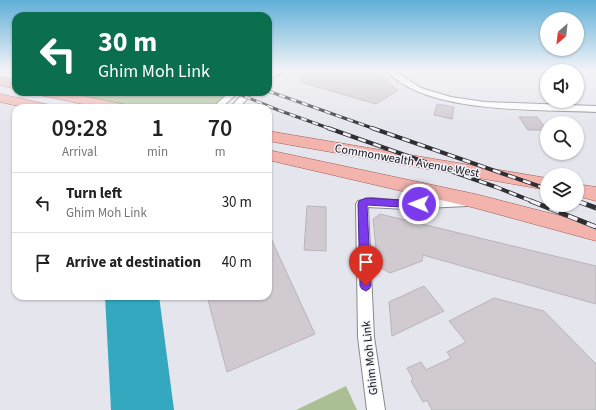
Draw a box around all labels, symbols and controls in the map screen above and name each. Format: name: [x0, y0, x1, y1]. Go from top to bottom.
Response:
north arrow: [540, 12, 584, 56]
map controls: [540, 12, 584, 212]
text: 30 m: [98, 22, 157, 62]
icon: left: [32, 28, 84, 80]
text: Ghim Moh Link: [98, 59, 210, 84]
button: sound: [540, 64, 584, 108]
text: 09:28: [52, 111, 107, 146]
text: 1: [151, 111, 164, 146]
text: 70: [208, 111, 232, 146]
button: search: [540, 116, 584, 160]
street label: Commonwealth Avenue West: [333, 140, 481, 182]
text: Arrival: [62, 143, 97, 161]
text: min: [147, 143, 168, 161]
text: m: [215, 143, 225, 161]
button: layers: [540, 168, 584, 212]
text: Turn left: [66, 183, 122, 204]
position arrow: [398, 183, 440, 225]
icon: left: [32, 192, 54, 214]
text: 30 m: [222, 192, 252, 213]
text: Ghim Moh Link: [66, 204, 147, 222]
pin: [349, 245, 383, 286]
icon: arrive: [355, 251, 377, 273]
icon: arrive: [32, 252, 54, 274]
text: Arrive at destination: [66, 252, 201, 273]
text: 40 m: [222, 252, 252, 273]
street label: Ghim Moh Link: [358, 320, 382, 396]

